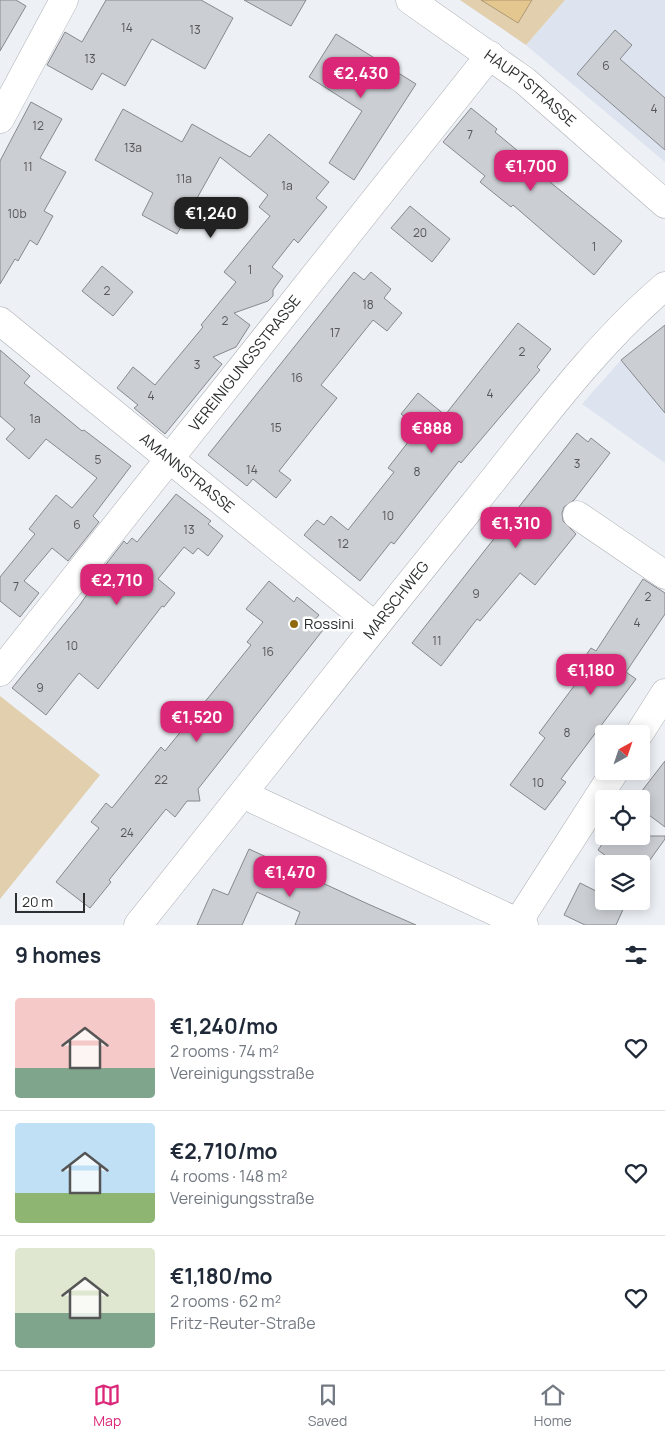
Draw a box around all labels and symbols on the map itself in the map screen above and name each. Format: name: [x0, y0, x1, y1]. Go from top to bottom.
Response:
house number: 14: [121, 19, 133, 36]
house number: 13: [189, 21, 201, 38]
street label: HAUPTSTRASSE: [480, 45, 581, 131]
house number: 13: [84, 50, 96, 67]
pin: €2,430: [320, 56, 402, 99]
house number: 6: [602, 57, 610, 74]
house number: 4: [650, 100, 658, 117]
house number: 12: [32, 117, 44, 134]
house number: 7: [467, 126, 473, 143]
house number: 13a: [124, 139, 142, 156]
pin: €1,700: [490, 150, 572, 192]
house number: 11: [23, 158, 33, 175]
house number: 11a: [176, 170, 192, 187]
house number: 1a: [281, 177, 293, 194]
pin: €1,240: [170, 196, 252, 239]
house number: 10b: [7, 205, 27, 222]
house number: 20: [413, 224, 427, 241]
house number: 1: [592, 238, 596, 255]
house number: 1: [248, 261, 252, 278]
house number: 2: [104, 282, 111, 299]
street label: VEREINIGUNGSSTRASSE: [184, 291, 305, 436]
house number: 18: [362, 296, 374, 313]
house number: 2: [222, 312, 229, 329]
house number: 17: [330, 324, 340, 341]
house number: 2: [519, 343, 526, 360]
house number: 3: [194, 356, 200, 373]
house number: 16: [291, 369, 303, 386]
house number: 4: [486, 385, 494, 402]
house number: 4: [147, 387, 155, 404]
house number: 1a: [29, 410, 41, 427]
pin: €888: [402, 412, 462, 454]
house number: 15: [270, 419, 282, 436]
street label: AMANNSTRASSE: [136, 428, 239, 518]
house number: 5: [95, 451, 102, 468]
house number: 3: [574, 455, 580, 472]
house number: 14: [246, 461, 258, 478]
house number: 8: [414, 463, 421, 480]
pin: €1,310: [475, 506, 557, 549]
house number: 10: [382, 507, 394, 524]
house number: 6: [73, 516, 81, 533]
house number: 13: [183, 521, 195, 538]
house number: 12: [337, 535, 349, 552]
street label: MARSCHWEG: [358, 556, 434, 643]
pin: €2,710: [76, 564, 158, 606]
house number: 7: [13, 578, 19, 595]
house number: 9: [472, 585, 480, 602]
house number: 2: [645, 588, 652, 605]
place label: Rossini: [304, 613, 354, 634]
house number: 4: [633, 614, 641, 631]
marker: Rossini: [288, 618, 300, 630]
house number: 11: [432, 632, 442, 649]
house number: 10: [66, 637, 78, 654]
house number: 16: [262, 643, 274, 660]
pin: €1,180: [550, 654, 632, 696]
house number: 9: [36, 679, 44, 696]
pin: €1,520: [156, 700, 238, 743]
house number: 8: [564, 724, 571, 741]
north arrow: [595, 725, 650, 780]
house number: 22: [154, 771, 168, 788]
house number: 10: [532, 774, 544, 791]
house number: 24: [120, 824, 134, 841]
pin: €1,470: [249, 856, 331, 898]
scale bar: [15, 890, 85, 913]

